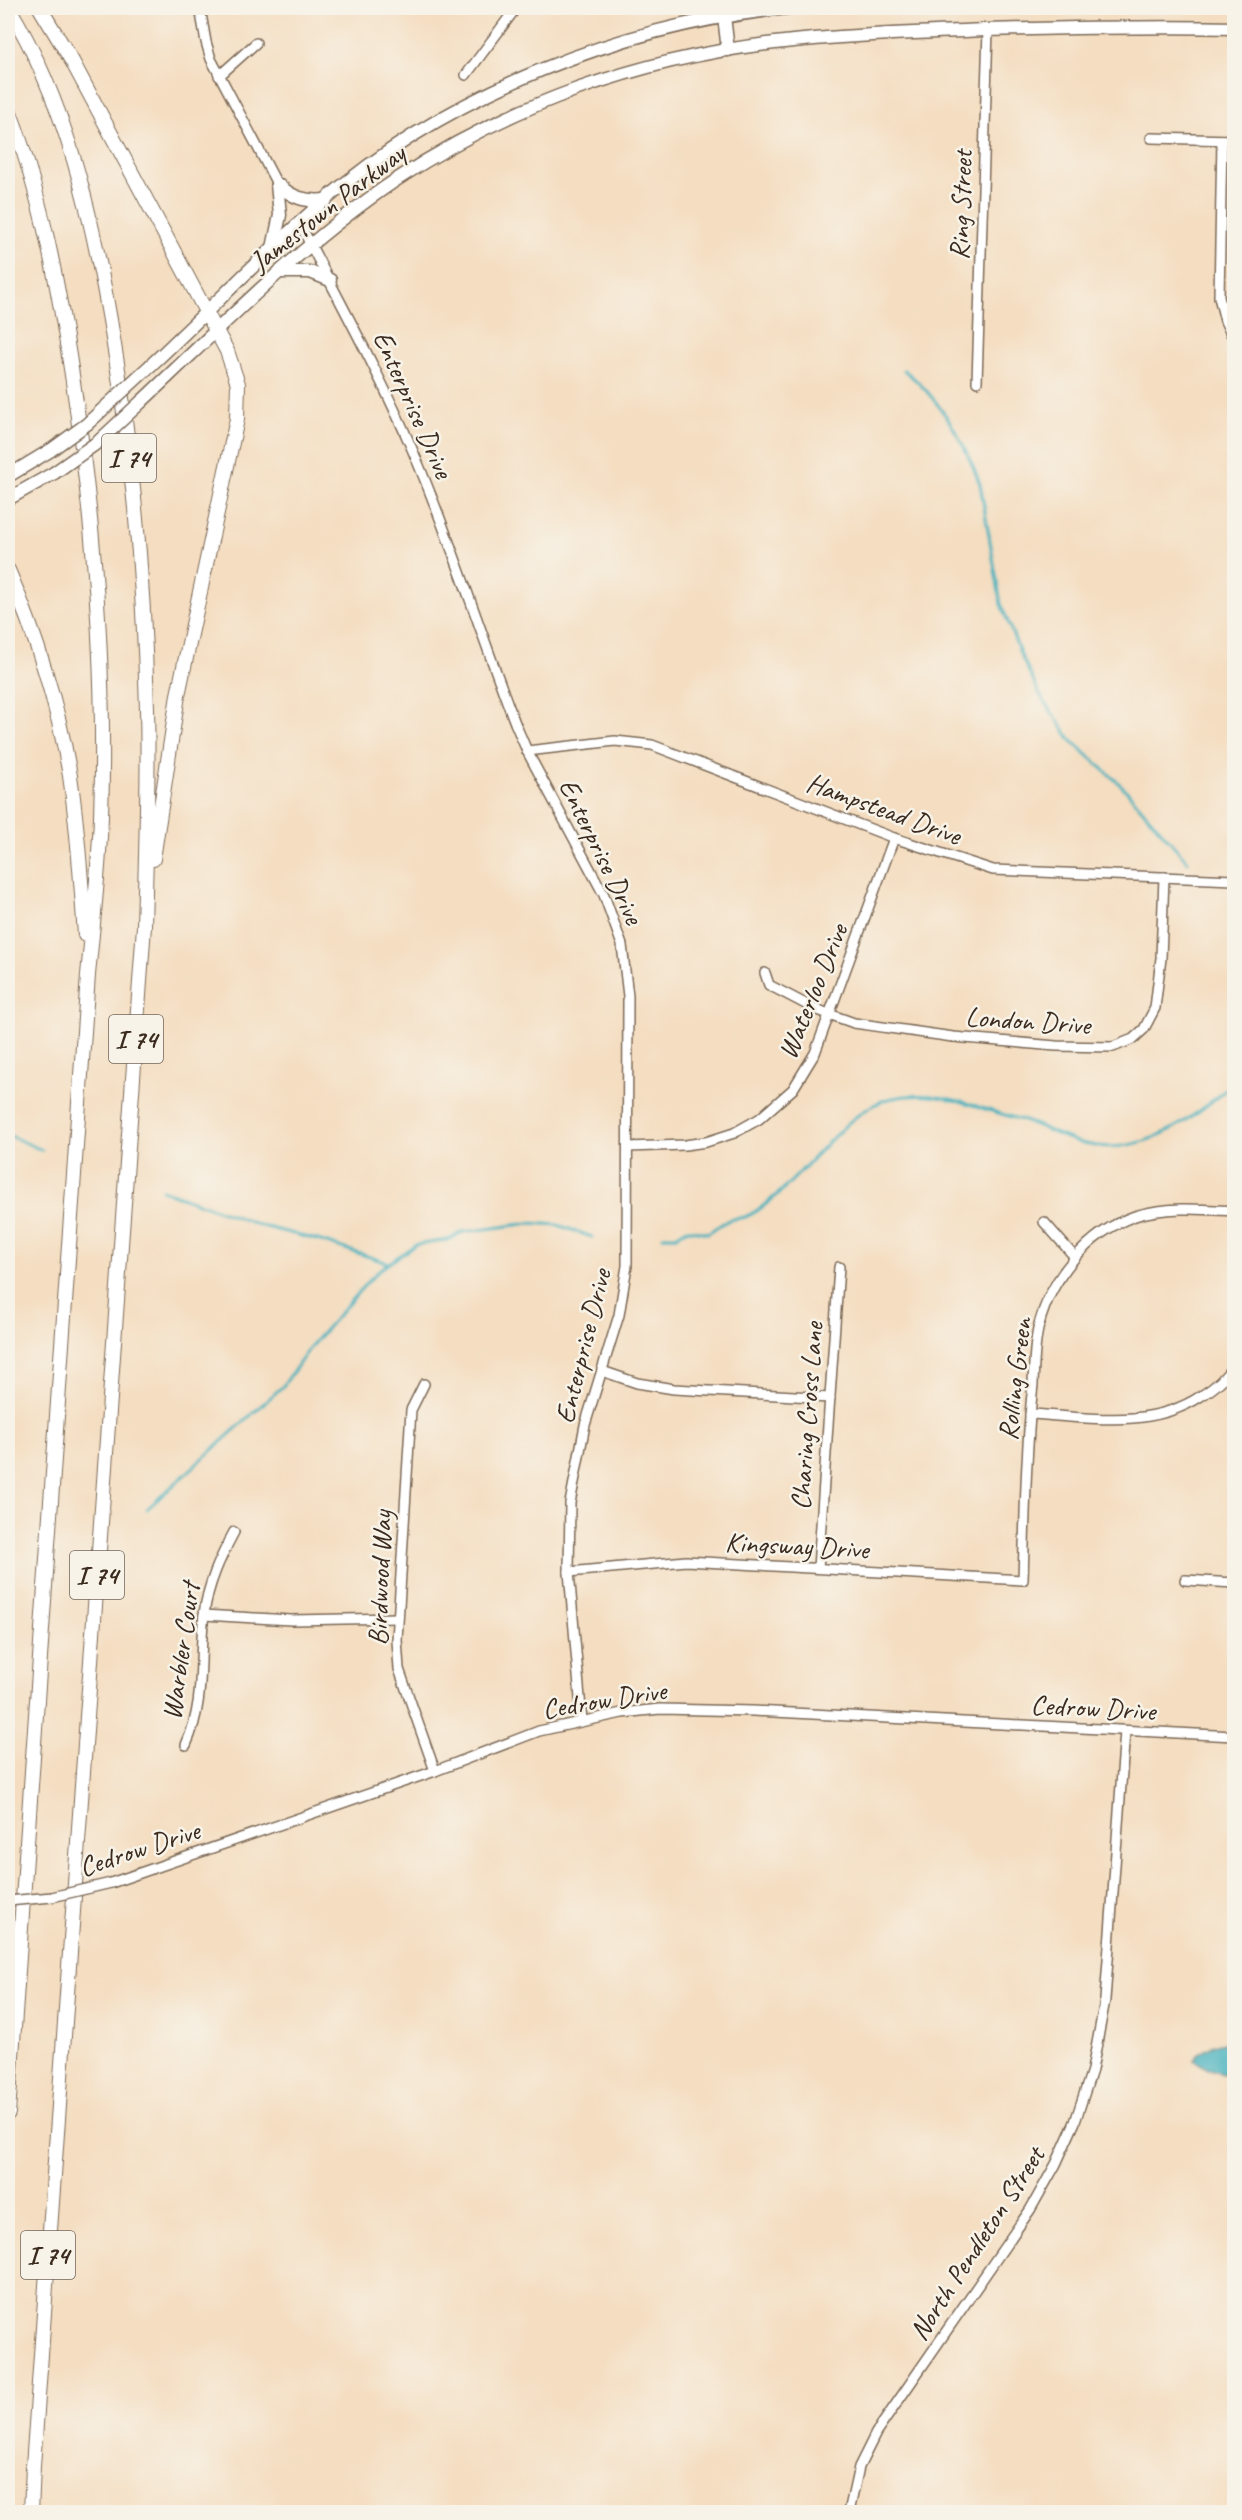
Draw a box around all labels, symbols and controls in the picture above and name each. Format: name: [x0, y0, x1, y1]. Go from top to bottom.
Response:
street label: Jamestown Parkway: [241, 134, 414, 280]
street label: Ring Street: [941, 147, 980, 261]
street label: Enterprise Drive: [366, 325, 462, 485]
road number: I 74: [102, 434, 156, 482]
street label: Hampstead Drive: [802, 764, 968, 853]
street label: Enterprise Drive: [551, 773, 653, 931]
street label: Waterloo Drive: [770, 917, 856, 1064]
street label: London Drive: [964, 999, 1093, 1042]
road number: I 74: [109, 1015, 163, 1063]
street label: Enterprise Drive: [546, 1264, 619, 1427]
street label: Rolling Green: [990, 1314, 1040, 1442]
street label: Charing Cross Lane: [782, 1319, 831, 1511]
street label: Birdwood Way: [360, 1507, 399, 1646]
street label: Kingsway Drive: [724, 1524, 871, 1567]
road number: I 74: [70, 1551, 124, 1599]
street label: Warbler Court: [154, 1577, 208, 1722]
street label: Cedrow Drive: [540, 1672, 670, 1727]
street label: Cedrow Drive: [1030, 1687, 1158, 1728]
street label: Cedrow Drive: [74, 1812, 206, 1884]
street label: North Pendleton Street: [901, 2138, 1053, 2347]
road number: I 74: [21, 2231, 75, 2279]

